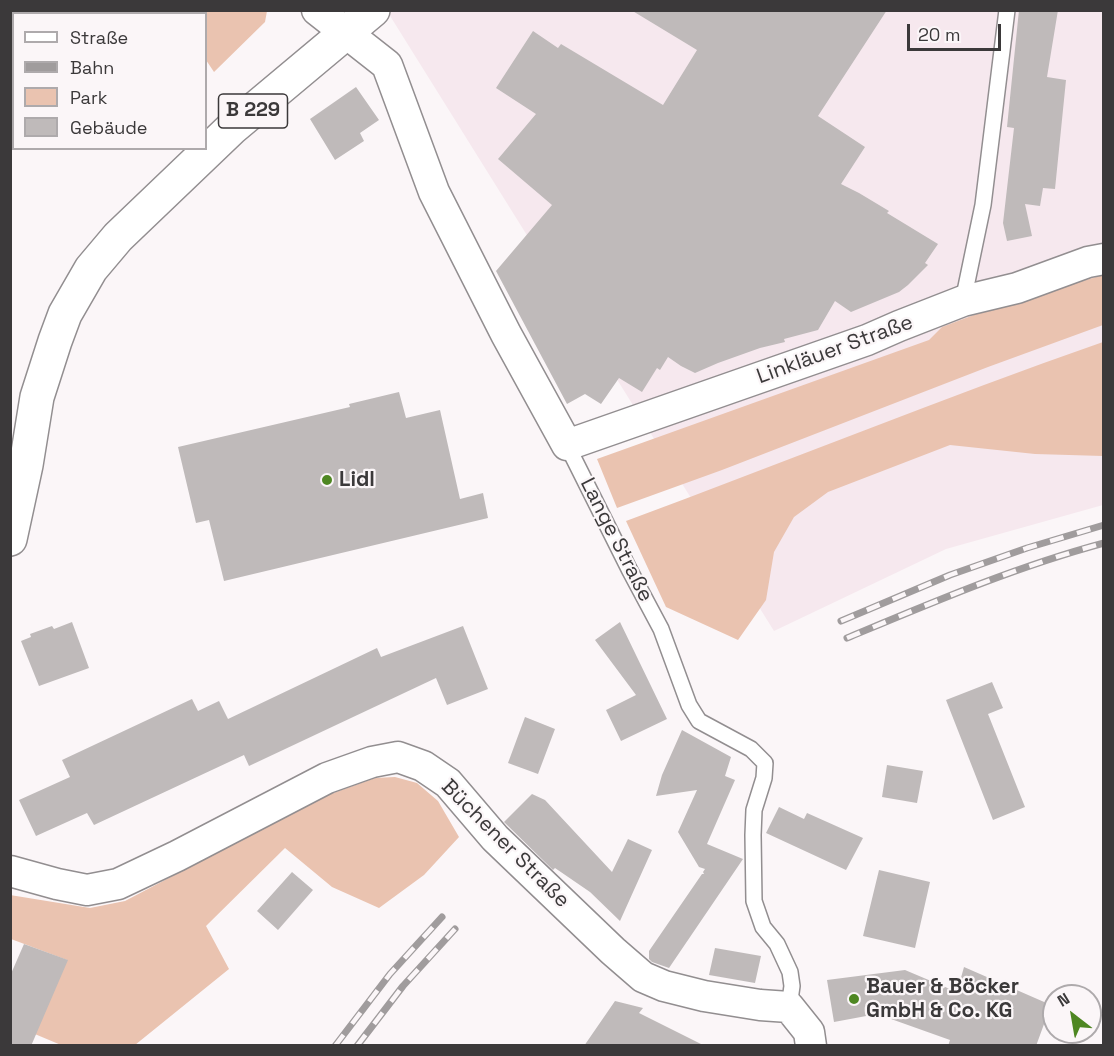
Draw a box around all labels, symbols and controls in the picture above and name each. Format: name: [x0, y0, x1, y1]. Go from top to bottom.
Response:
legend: [12, 12, 207, 150]
scale bar: [910, 12, 1004, 50]
text: 20 m: [918, 23, 961, 46]
text: Straße: [70, 26, 128, 49]
text: Bahn: [70, 56, 114, 79]
text: Park: [70, 86, 107, 109]
road number: B 229: [218, 94, 288, 128]
text: Gebäude: [70, 116, 148, 139]
street label: Linkläuer Straße: [754, 310, 916, 390]
place label: Lidl: [339, 467, 375, 493]
marker: Lidl: [320, 473, 334, 487]
street label: Lange Straße: [574, 474, 658, 606]
street label: Büchener Straße: [436, 775, 574, 913]
place label: Bauer & Böcker GmbH & Co. KG: [866, 974, 1019, 1024]
north arrow: [1042, 984, 1102, 1044]
text: N: [1053, 988, 1074, 1012]
marker: Bauer & Böcker GmbH & Co. KG: [847, 992, 861, 1006]

